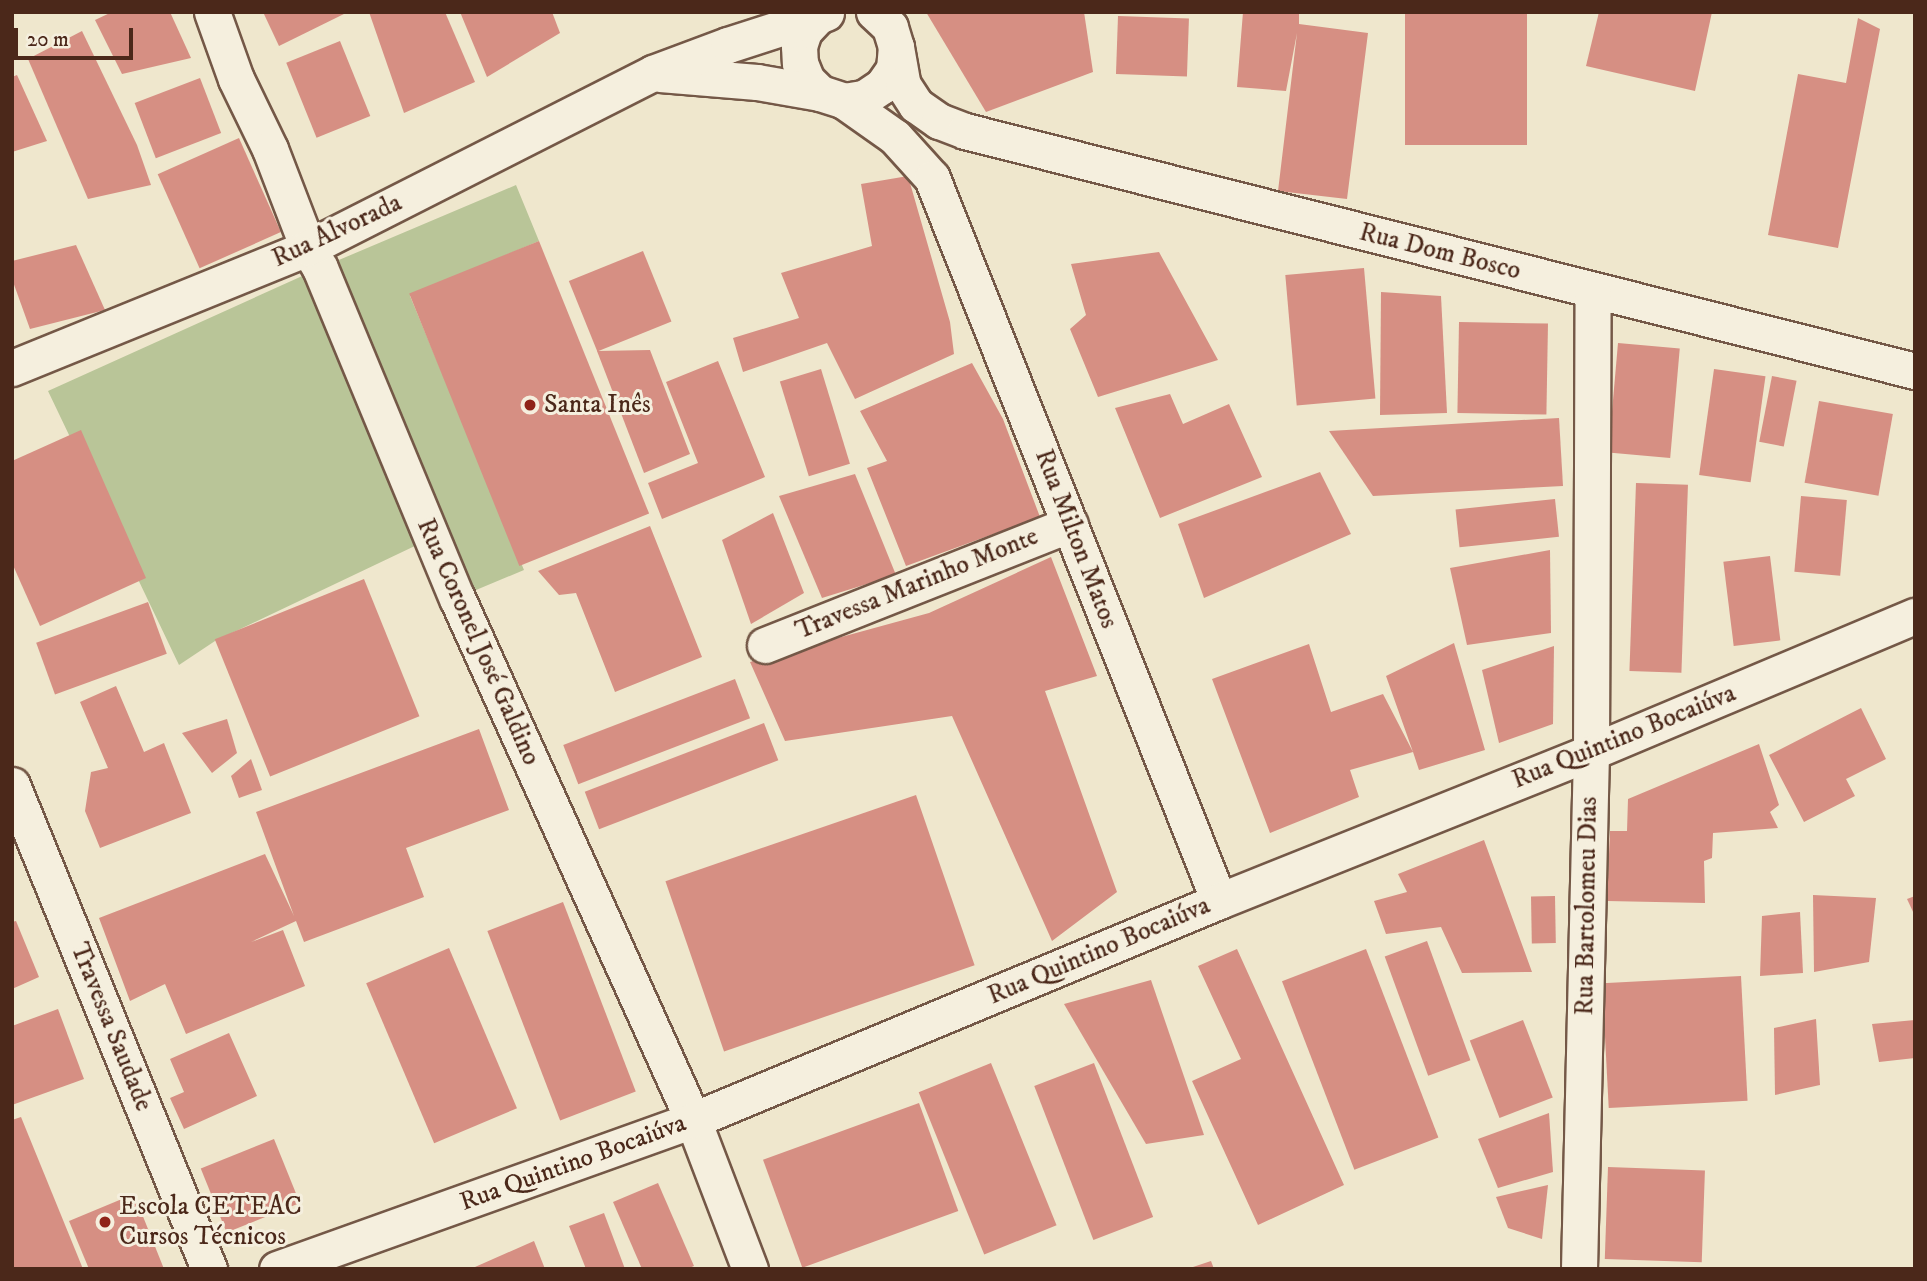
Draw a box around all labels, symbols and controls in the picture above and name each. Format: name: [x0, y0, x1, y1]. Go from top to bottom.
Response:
scale bar: [18, 14, 136, 58]
text: 20 m: [27, 27, 69, 53]
street label: Rua Alvorada: [267, 187, 407, 275]
street label: Rua Dom Bosco: [1356, 217, 1524, 287]
place label: Santa Inês: [544, 389, 651, 421]
marker: Santa Inês: [522, 397, 538, 413]
street label: Rua Milton Matos: [1028, 445, 1124, 633]
street label: Rua Coronel José Galdino: [410, 514, 546, 770]
street label: Travessa Marinho Monte: [791, 521, 1043, 647]
street label: Rua Quintino Bocaiúva: [1508, 678, 1740, 796]
street label: Rua Bartolomeu Dias: [1569, 796, 1605, 1016]
street label: Rua Quintino Bocaiúva: [983, 890, 1215, 1012]
street label: Travessa Saudade: [63, 938, 159, 1116]
street label: Rua Quintino Bocaiúva: [456, 1108, 690, 1218]
place label: Escola CETEAC Cursos Técnicos: [119, 1191, 302, 1252]
marker: Escola CETEAC Cursos Técnicos: [97, 1214, 113, 1230]

